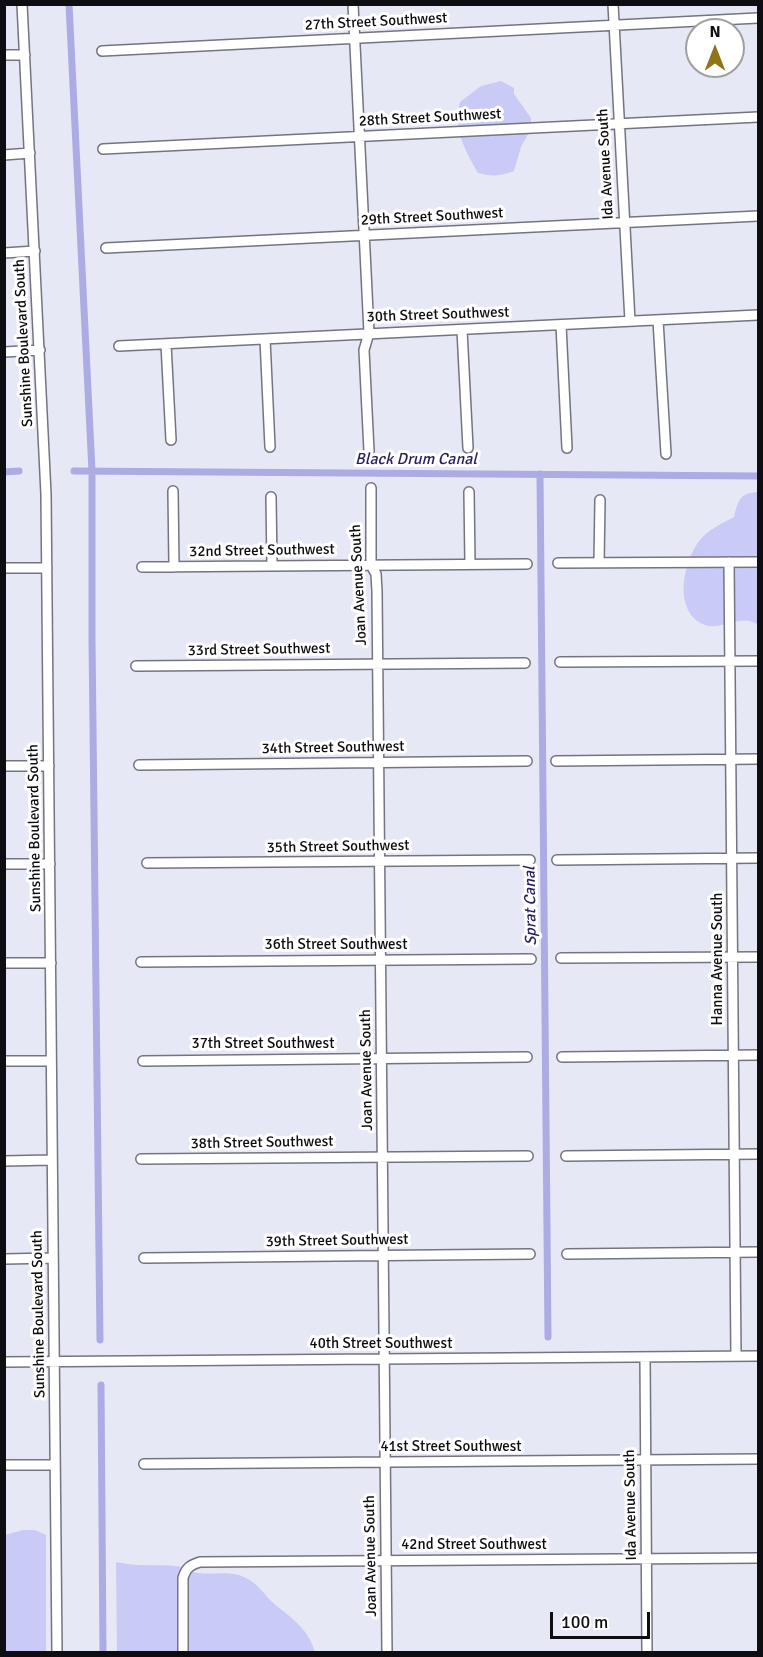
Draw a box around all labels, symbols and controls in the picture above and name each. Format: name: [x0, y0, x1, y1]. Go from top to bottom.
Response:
street label: 27th Street Southwest: [304, 9, 448, 35]
north arrow: [685, 18, 745, 78]
text: N: [709, 22, 721, 42]
street label: 28th Street Southwest: [358, 105, 502, 131]
street label: Ida Avenue South: [594, 108, 618, 220]
street label: 29th Street Southwest: [360, 204, 504, 230]
street label: Sunshine Boulevard South: [11, 259, 37, 427]
street label: 30th Street Southwest: [366, 304, 510, 326]
water label: Black Drum Canal: [355, 450, 477, 470]
street label: Joan Avenue South: [347, 524, 371, 646]
street label: 32nd Street Southwest: [189, 541, 335, 561]
street label: 33rd Street Southwest: [188, 640, 330, 660]
street label: 34th Street Southwest: [261, 738, 405, 758]
street label: Sunshine Boulevard South: [25, 744, 45, 912]
street label: 35th Street Southwest: [266, 837, 410, 857]
water label: Sprat Canal: [521, 866, 541, 946]
street label: Hanna Avenue South: [709, 893, 727, 1025]
street label: 36th Street Southwest: [265, 936, 407, 954]
street label: Joan Avenue South: [357, 1009, 377, 1131]
street label: 37th Street Southwest: [192, 1035, 334, 1053]
street label: 38th Street Southwest: [190, 1133, 334, 1153]
street label: Sunshine Boulevard South: [29, 1230, 49, 1398]
street label: 39th Street Southwest: [265, 1231, 409, 1251]
street label: 40th Street Southwest: [310, 1335, 452, 1353]
street label: 41st Street Southwest: [380, 1438, 522, 1456]
street label: Ida Avenue South: [621, 1449, 641, 1561]
street label: Joan Avenue South: [361, 1495, 381, 1617]
street label: 42nd Street Southwest: [401, 1536, 547, 1554]
scale bar: [553, 1600, 654, 1638]
text: 100 m: [561, 1611, 608, 1633]

